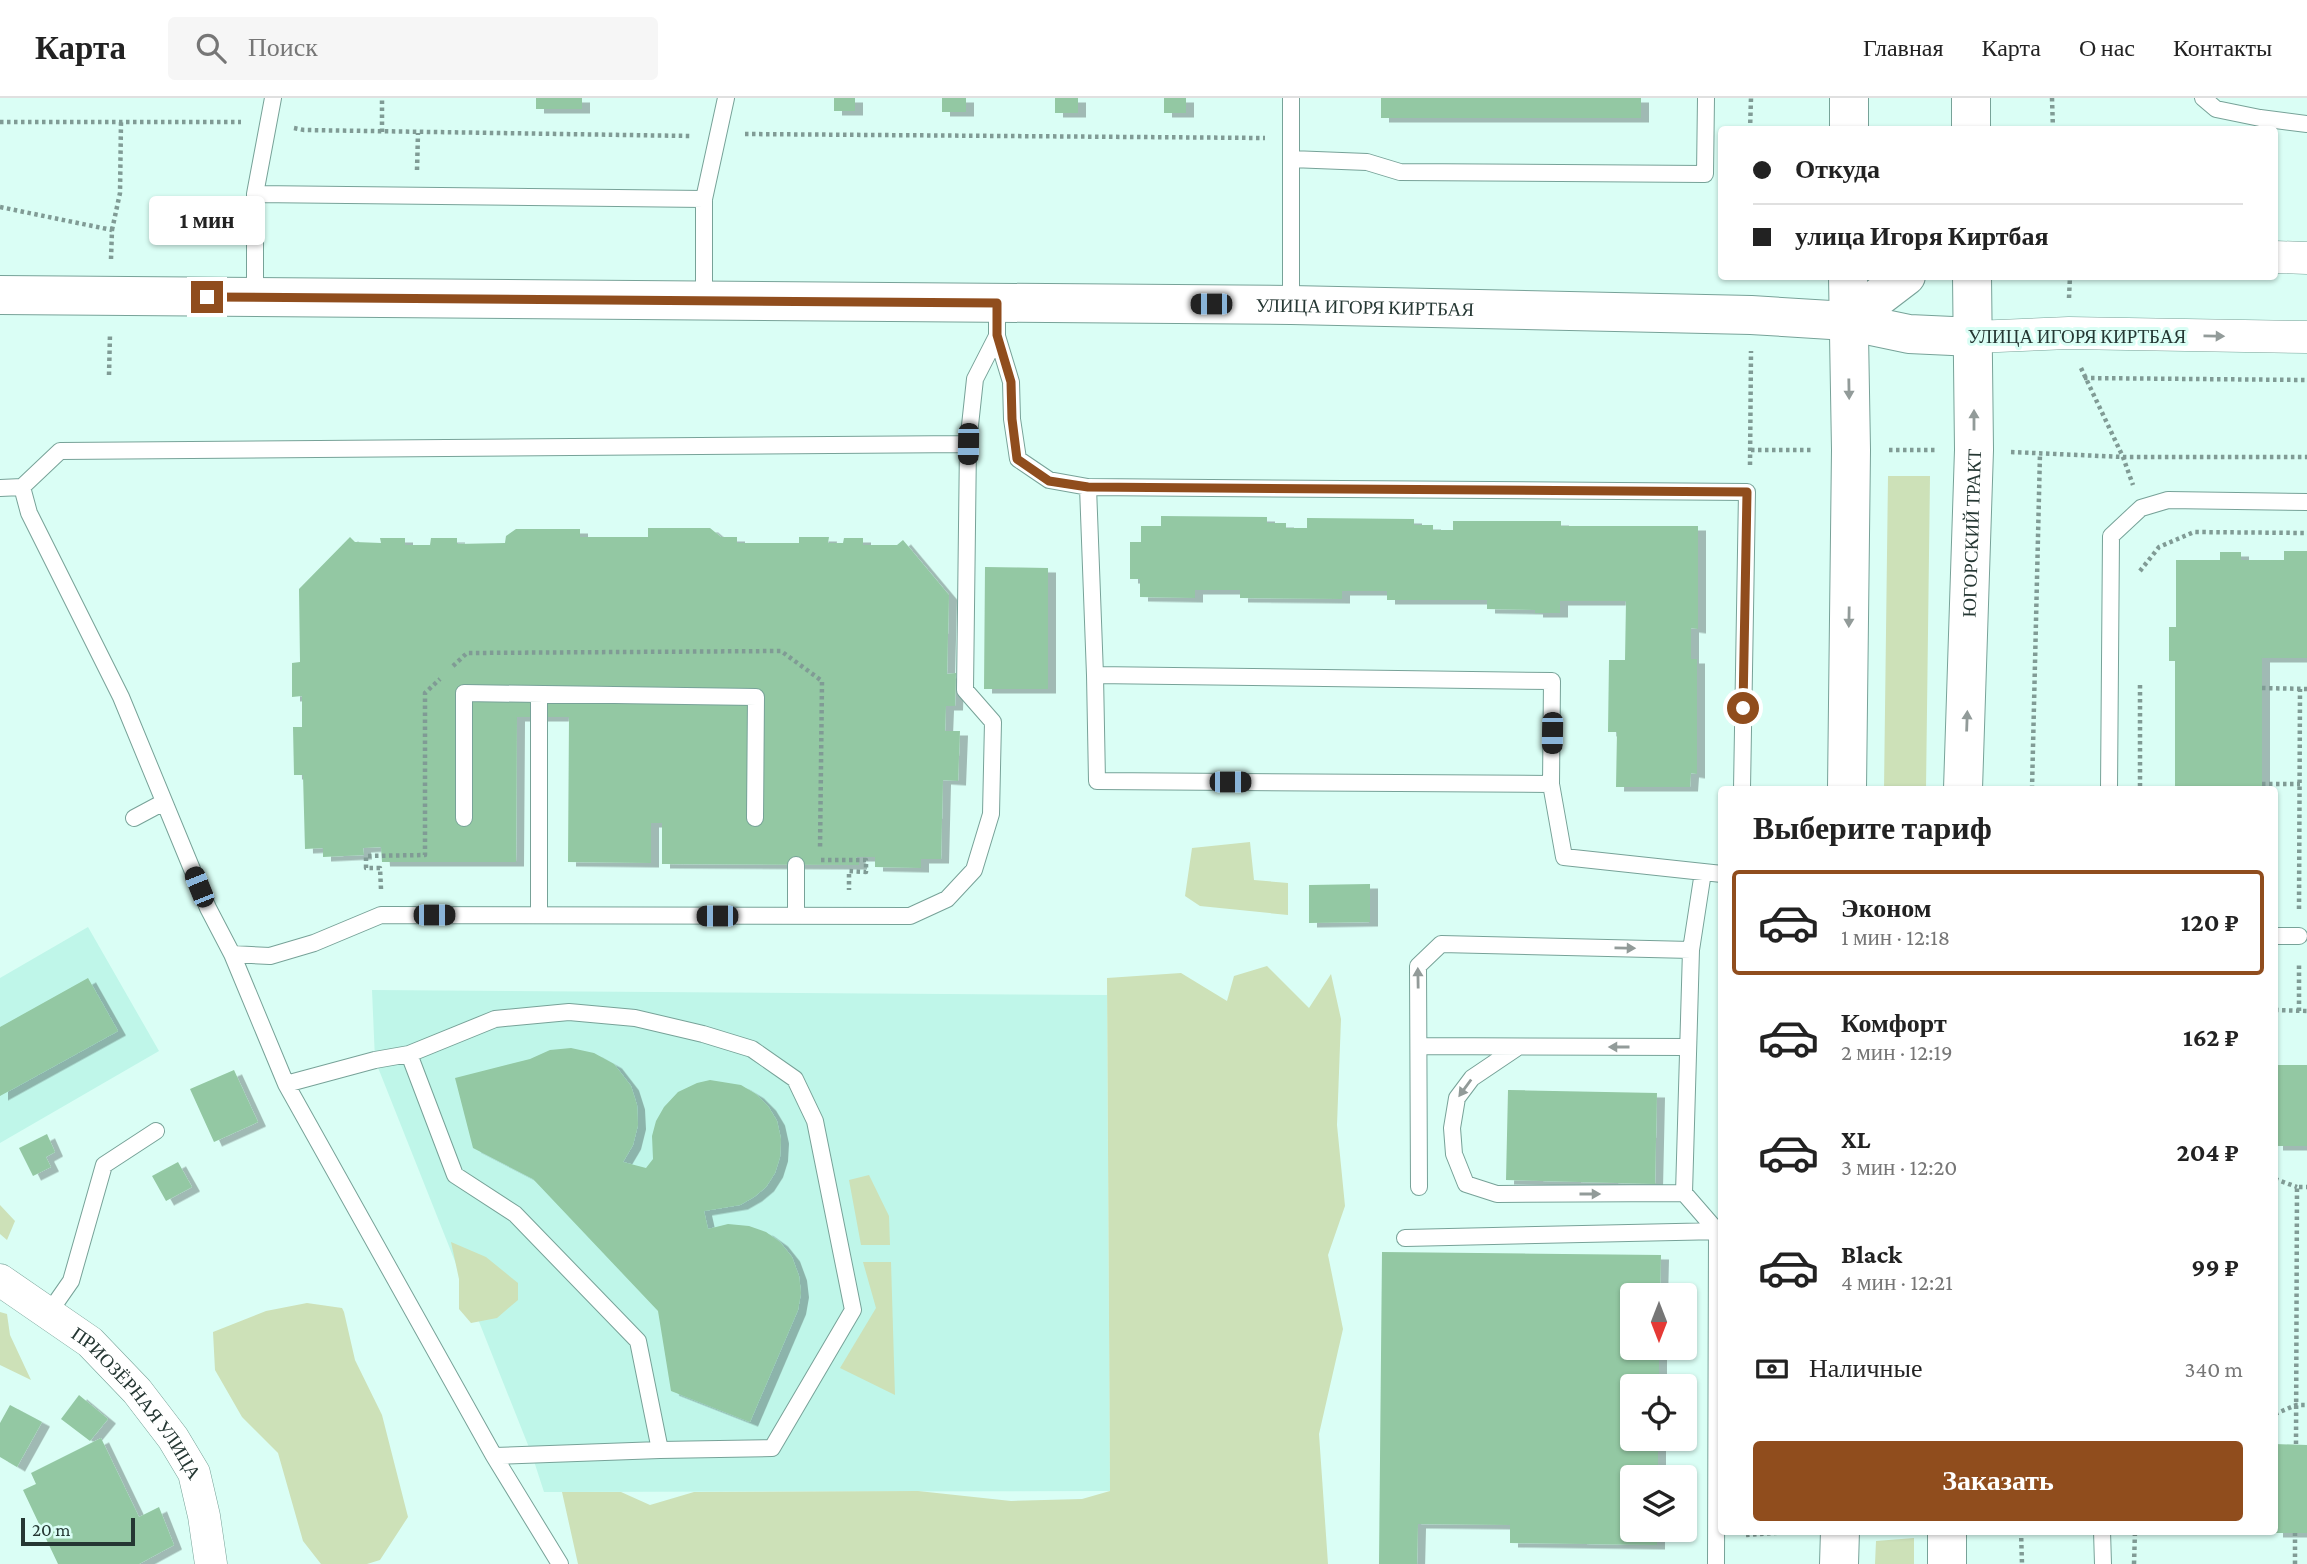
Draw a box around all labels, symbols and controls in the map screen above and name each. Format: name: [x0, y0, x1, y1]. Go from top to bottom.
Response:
search box: [168, 17, 658, 80]
text: Карта: [35, 29, 126, 66]
icon: search: [192, 29, 230, 67]
text: Поиск: [248, 33, 318, 62]
text: Главная: [1863, 34, 1944, 61]
text: Карта: [1982, 34, 2041, 61]
text: О нас: [2079, 34, 2135, 61]
text: Контакты: [2173, 34, 2272, 61]
text: Откуда: [1795, 155, 1880, 184]
callout: 1 мин: [149, 195, 265, 244]
text: 1 мин: [179, 207, 235, 233]
text: улица Игоря Киртбая: [1795, 222, 2049, 251]
route end: [191, 281, 223, 313]
car: [1191, 294, 1233, 315]
street label: УЛИЦА ИГОРЯ КИРТБАЯ: [1256, 294, 1475, 319]
street label: УЛИЦА ИГОРЯ КИРТБАЯ: [1968, 326, 2186, 347]
one-way arrow: [2203, 330, 2225, 341]
one-way arrow: [1843, 379, 1855, 401]
one-way arrow: [1968, 409, 1980, 431]
car: [958, 423, 979, 465]
street label: ЮГОРСКИЙ ТРАКТ: [1958, 448, 1985, 618]
one-way arrow: [1843, 606, 1855, 628]
route start: [1727, 692, 1759, 724]
one-way arrow: [1961, 710, 1972, 732]
car: [1542, 712, 1563, 754]
car: [1210, 772, 1252, 793]
text: Выберите тариф: [1753, 810, 1992, 846]
car: [182, 864, 217, 910]
icon: car: [1757, 891, 1820, 954]
text: Эконом: [1841, 894, 1931, 923]
car: [414, 905, 456, 926]
car: [697, 906, 739, 927]
text: 120 ₽: [2181, 908, 2239, 937]
text: 1 мин · 12:18: [1841, 924, 1950, 950]
one-way arrow: [1614, 943, 1636, 954]
one-way arrow: [1413, 967, 1424, 989]
icon: car: [1757, 1006, 1820, 1069]
text: Комфорт: [1841, 1009, 1947, 1038]
text: 162 ₽: [2183, 1023, 2239, 1052]
text: 2 мин · 12:19: [1841, 1039, 1953, 1065]
one-way arrow: [1608, 1041, 1630, 1053]
one-way arrow: [1458, 1079, 1472, 1097]
icon: car: [1757, 1121, 1820, 1184]
text: XL: [1841, 1125, 1870, 1154]
text: 204 ₽: [2177, 1138, 2239, 1167]
text: 3 мин · 12:20: [1841, 1154, 1957, 1180]
one-way arrow: [1580, 1188, 1602, 1200]
icon: car: [1757, 1236, 1820, 1299]
text: Black: [1841, 1240, 1902, 1269]
text: 99 ₽: [2191, 1253, 2239, 1282]
text: 4 мин · 12:21: [1841, 1269, 1953, 1295]
north arrow: [1620, 1283, 1698, 1360]
map controls: [1620, 1283, 1697, 1542]
street label: ПРИОЗЁРНАЯ УЛИЦА: [68, 1322, 206, 1483]
icon: cash: [1753, 1350, 1791, 1388]
text: Наличные: [1809, 1354, 1922, 1383]
text: 340 m: [2185, 1356, 2243, 1382]
button: locate: [1620, 1374, 1697, 1451]
button: Заказать: [1753, 1441, 2243, 1521]
button: layers: [1620, 1465, 1697, 1542]
scale bar: [21, 1515, 135, 1547]
text: 20 m: [32, 1519, 71, 1540]

